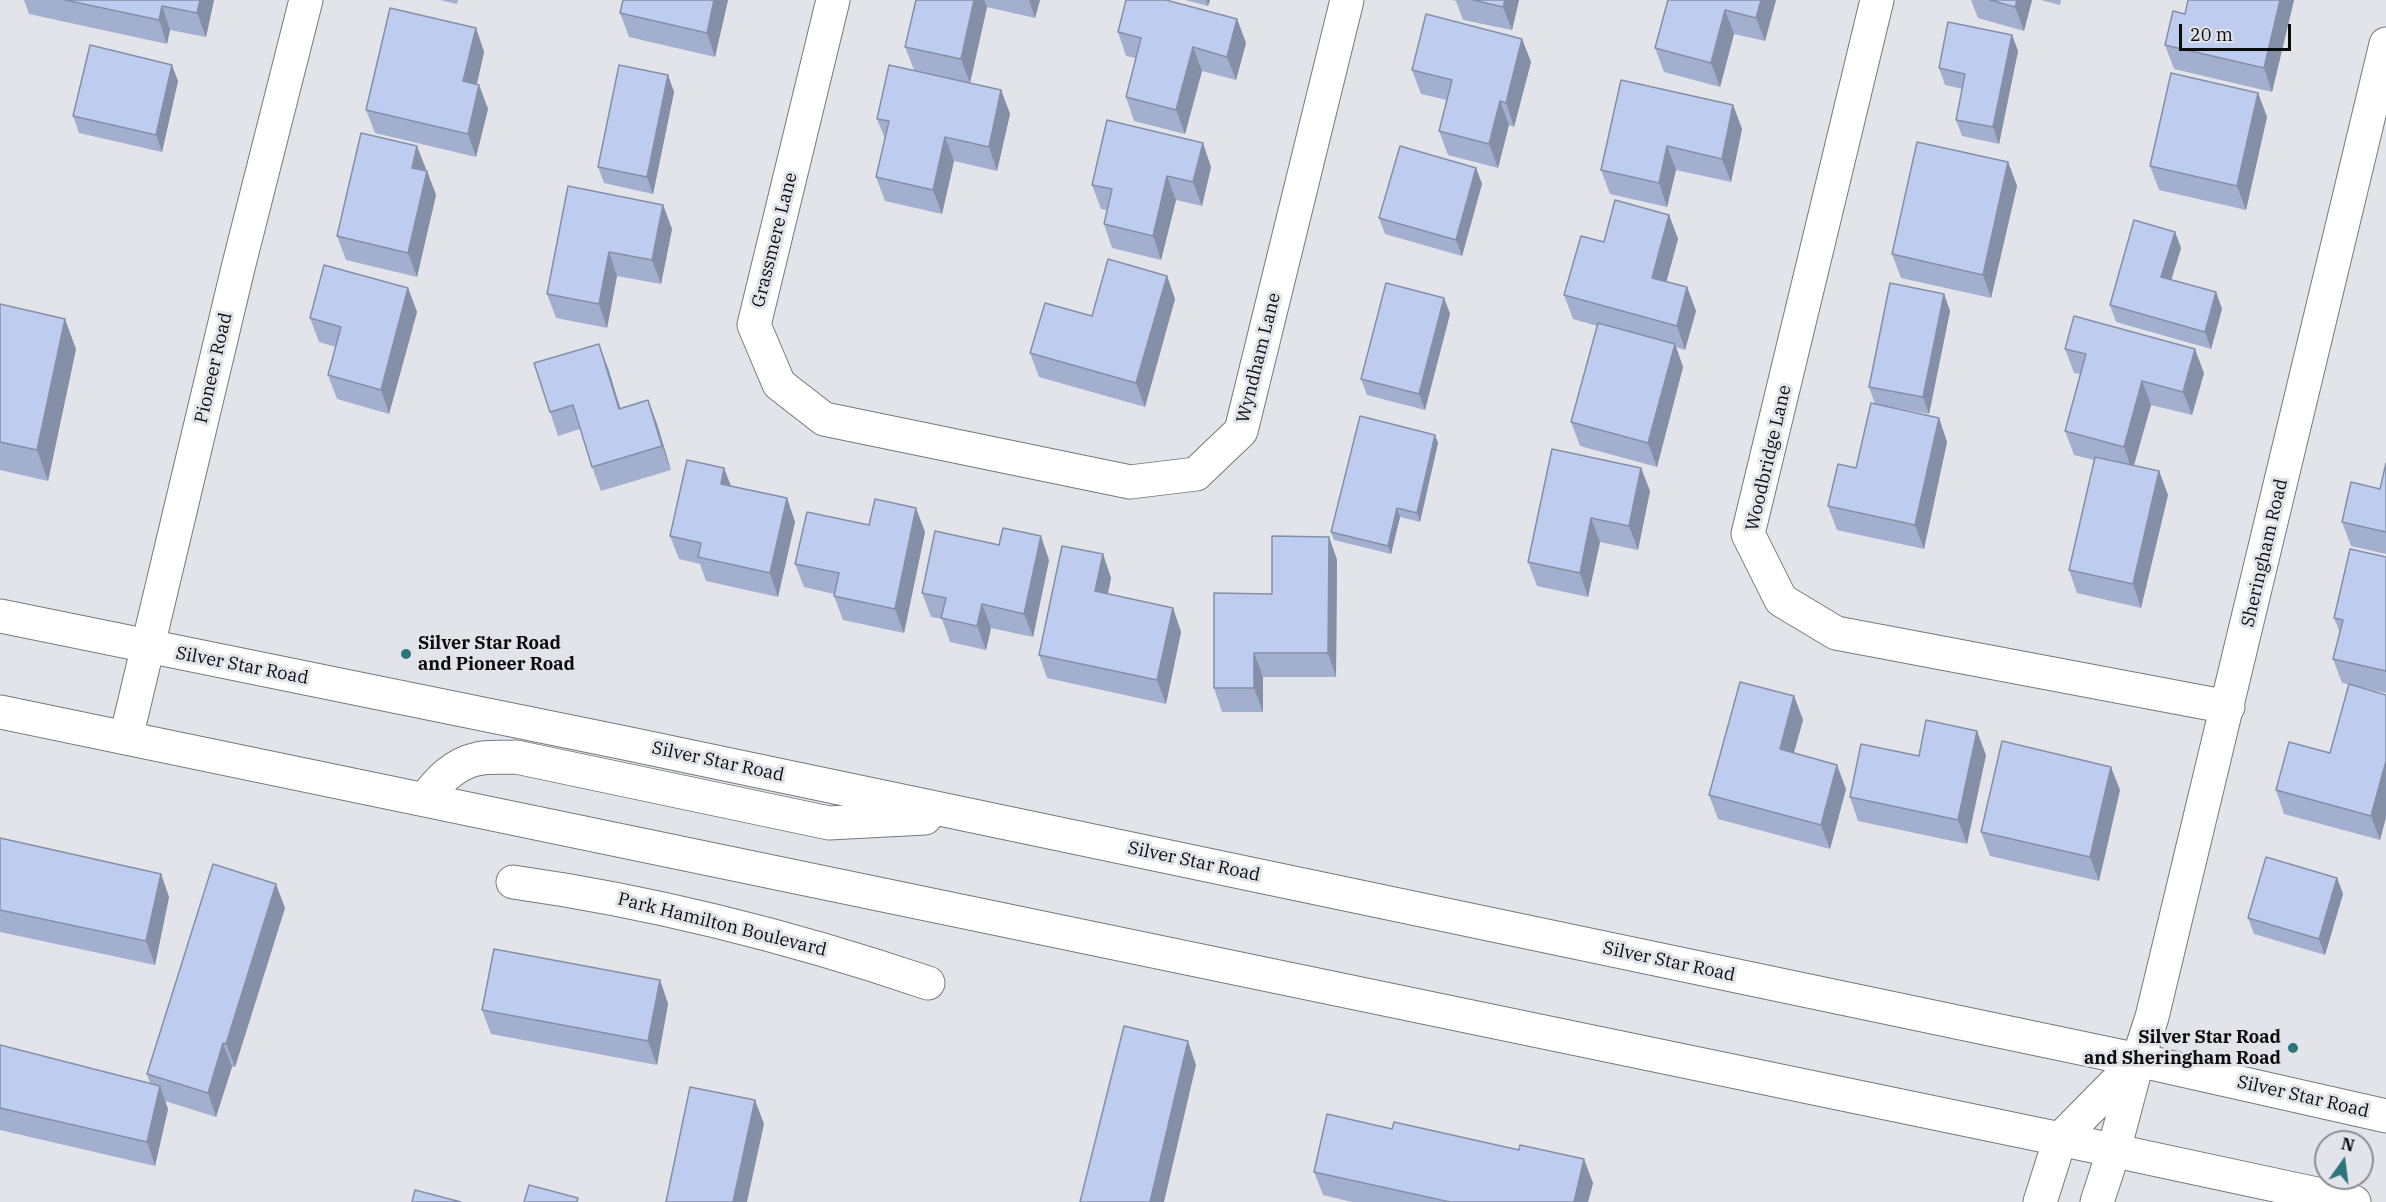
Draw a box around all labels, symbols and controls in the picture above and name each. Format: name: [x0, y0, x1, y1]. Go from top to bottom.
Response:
scale bar: [2182, 12, 2294, 50]
text: 20 m: [2190, 23, 2233, 46]
street label: Grassmere Lane: [748, 170, 802, 310]
street label: Wyndham Lane: [1232, 291, 1286, 425]
street label: Pioneer Road: [191, 311, 237, 425]
street label: Woodbridge Lane: [1742, 383, 1796, 533]
street label: Sheringham Road: [2237, 477, 2293, 629]
place label: Silver Star Road and Pioneer Road: [418, 633, 575, 676]
street label: Silver Star Road: [174, 643, 310, 689]
marker: Silver Star Road and Pioneer Road: [399, 647, 413, 661]
street label: Silver Star Road: [650, 737, 786, 787]
street label: Silver Star Road: [1126, 837, 1262, 887]
street label: Park Hamilton Boulevard: [615, 889, 829, 961]
street label: Silver Star Road: [1601, 937, 1737, 987]
place label: Silver Star Road and Sheringham Road: [2084, 1027, 2281, 1070]
marker: Silver Star Road and Sheringham Road: [2286, 1041, 2300, 1055]
street label: Silver Star Road: [2235, 1071, 2371, 1123]
north arrow: [2314, 1130, 2374, 1190]
text: N: [2339, 1133, 2356, 1156]

